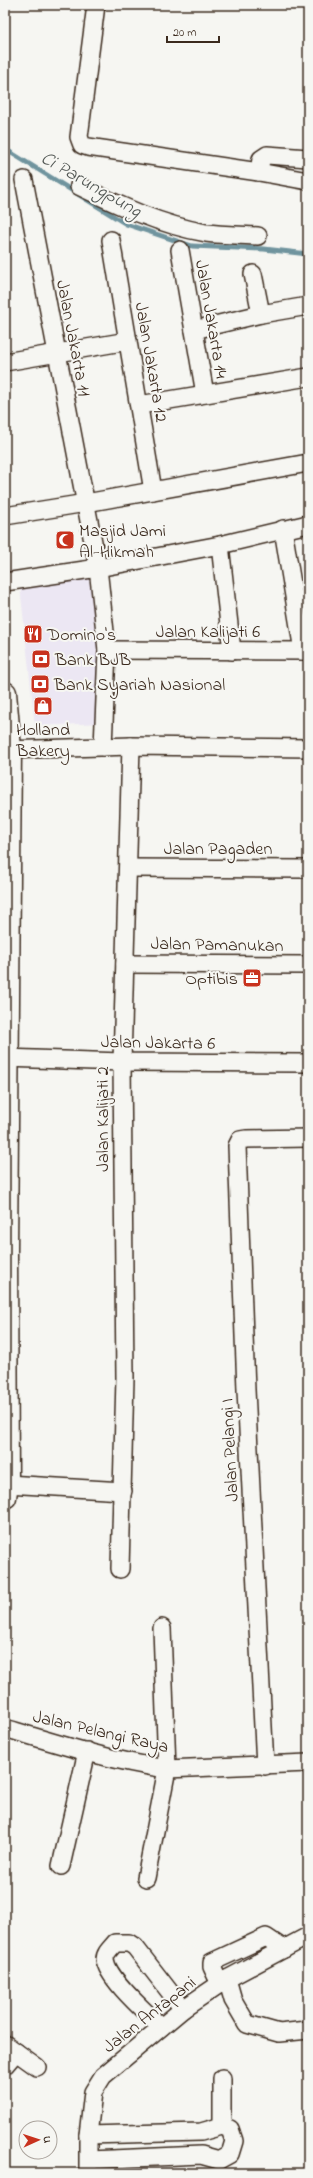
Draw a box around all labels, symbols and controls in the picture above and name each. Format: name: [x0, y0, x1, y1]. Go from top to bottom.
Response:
scale bar: [167, 18, 219, 44]
text: 20 m: [173, 24, 196, 42]
water label: Ci Parungpung: [35, 145, 147, 226]
street label: Jalan Jakarta 14: [187, 258, 233, 381]
street label: Jalan Jakarta 11: [48, 278, 96, 399]
street label: Jalan Jakarta 12: [127, 300, 173, 424]
place label: Masjid Jami Al-Hikmah: [79, 519, 166, 566]
mosque icon: Masjid Jami Al-Hikmah: [54, 529, 76, 551]
street label: Jalan Kalijati 6: [156, 620, 260, 646]
restaurant icon: Domino's: [22, 623, 44, 645]
place label: Domino's: [46, 623, 116, 649]
bank icon: Bank BJB: [30, 648, 52, 670]
place label: Bank BJB: [54, 648, 131, 674]
bank icon: Bank Syariah Nasional: [29, 673, 51, 695]
place label: Bank Syariah Nasional: [53, 673, 225, 699]
shop icon: Holland Bakery: [32, 695, 54, 717]
place label: Holland Bakery: [15, 718, 70, 765]
street label: Jalan Pagaden: [164, 837, 272, 864]
street label: Jalan Pamanukan: [150, 932, 284, 960]
place label: Optibis: [185, 967, 238, 993]
office icon: Optibis: [241, 967, 263, 989]
street label: Jalan Jakarta 6: [100, 1030, 216, 1058]
street label: Jalan Kalijati 2: [91, 1066, 117, 1172]
street label: Jalan Pelangi I: [215, 1397, 248, 1502]
street label: Jalan Pelangi Raya: [30, 1705, 171, 1762]
street label: Jalan Antapani: [98, 1971, 202, 2060]
north arrow: [18, 2120, 58, 2160]
text: U: [39, 2136, 55, 2143]

